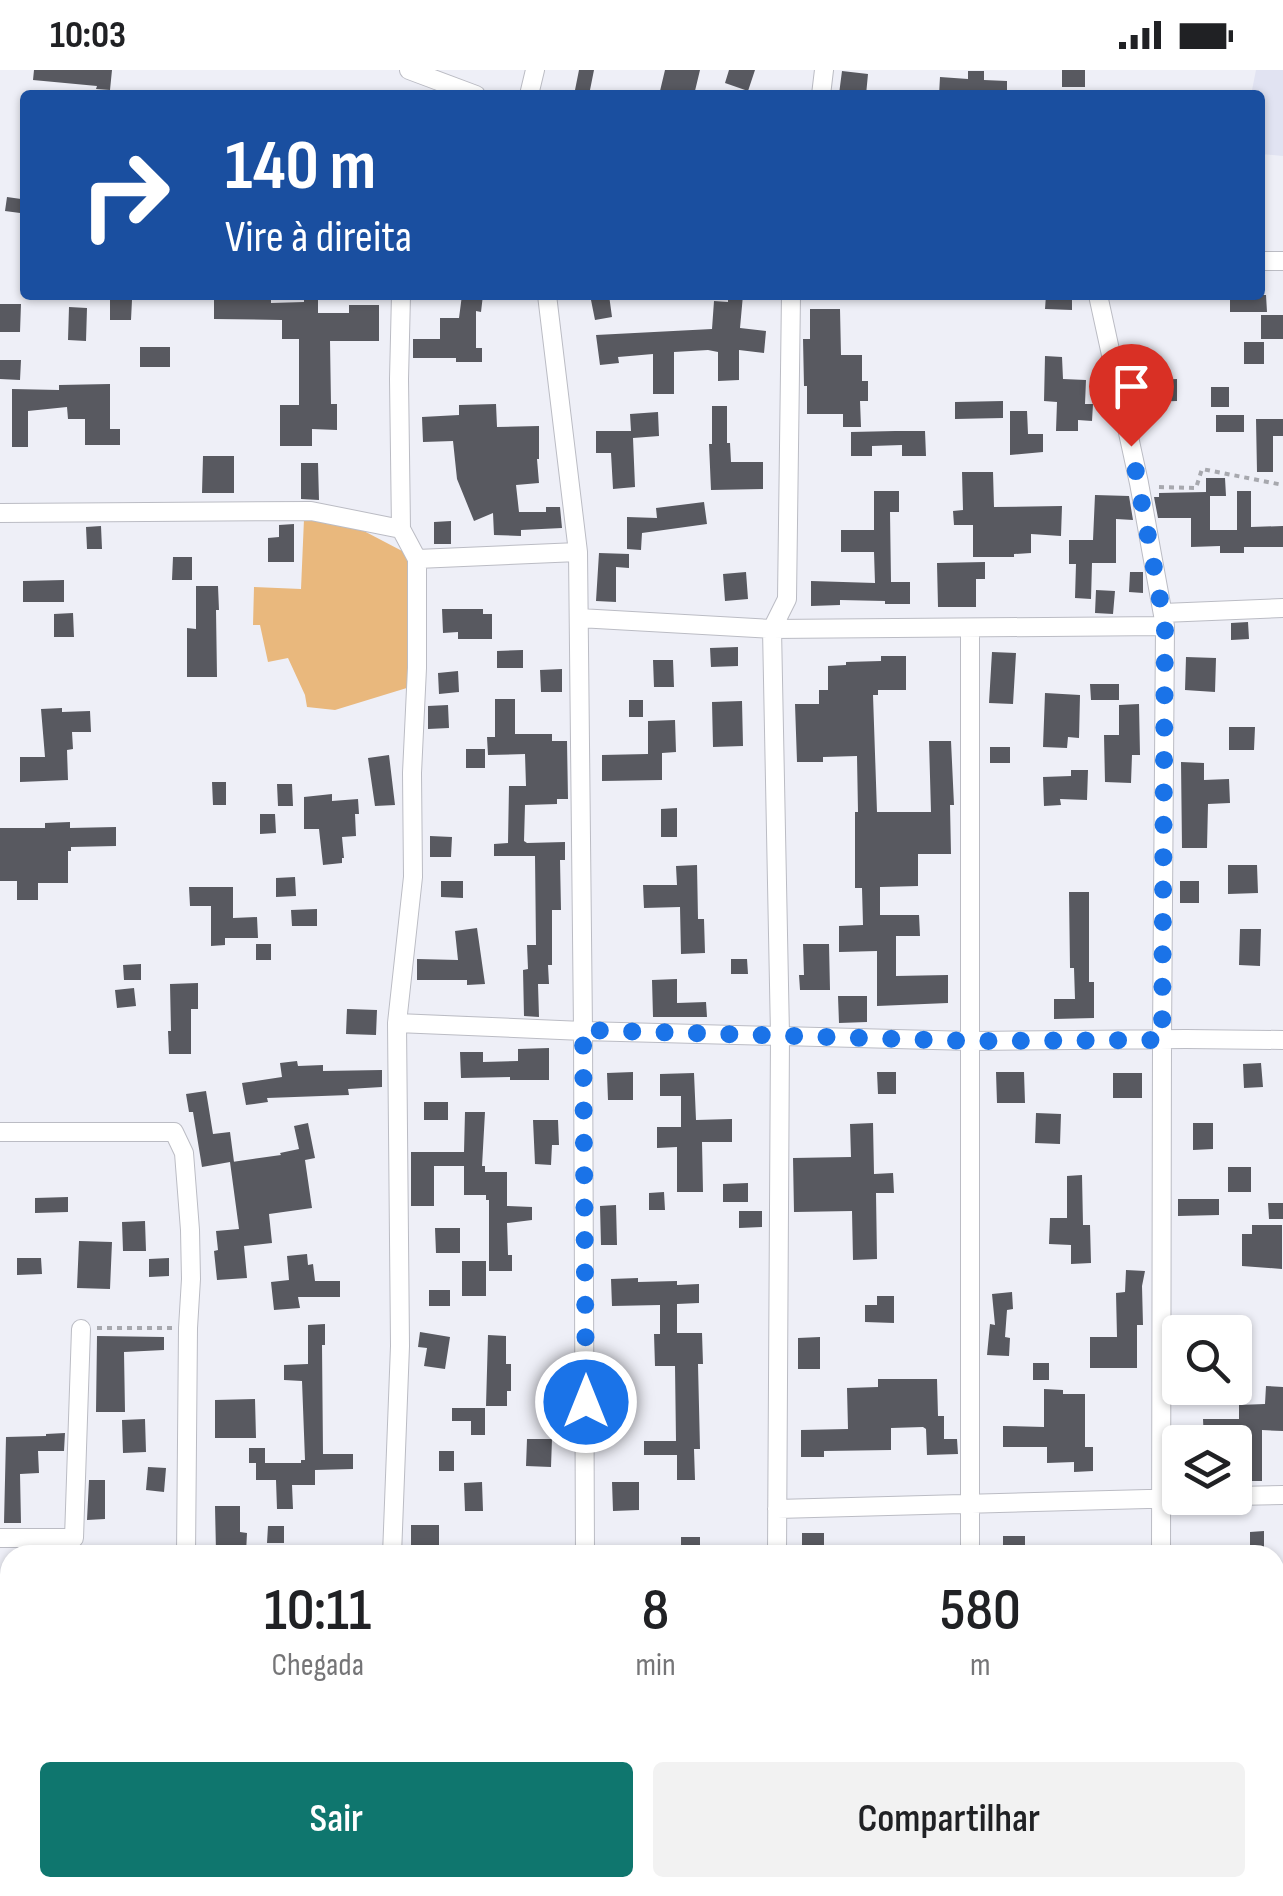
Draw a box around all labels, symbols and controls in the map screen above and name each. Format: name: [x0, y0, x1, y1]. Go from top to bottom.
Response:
text: 10:03: [50, 13, 126, 58]
text: 140 m: [225, 125, 376, 209]
icon: right: [60, 130, 190, 260]
text: Vire à direita: [225, 210, 412, 265]
pin: [1089, 344, 1174, 447]
icon: arrive: [1104, 359, 1159, 414]
map controls: [1162, 1315, 1252, 1515]
button: search: [1162, 1315, 1252, 1405]
position arrow: [534, 1350, 638, 1454]
button: layers: [1162, 1425, 1252, 1515]
text: 10:11: [264, 1575, 371, 1647]
text: 8: [642, 1575, 669, 1647]
text: 580: [940, 1575, 1021, 1647]
text: Chegada: [272, 1646, 364, 1685]
text: min: [636, 1646, 676, 1685]
text: m: [970, 1646, 991, 1685]
button: Sair: [40, 1762, 633, 1877]
button: Compartilhar: [653, 1762, 1245, 1877]

